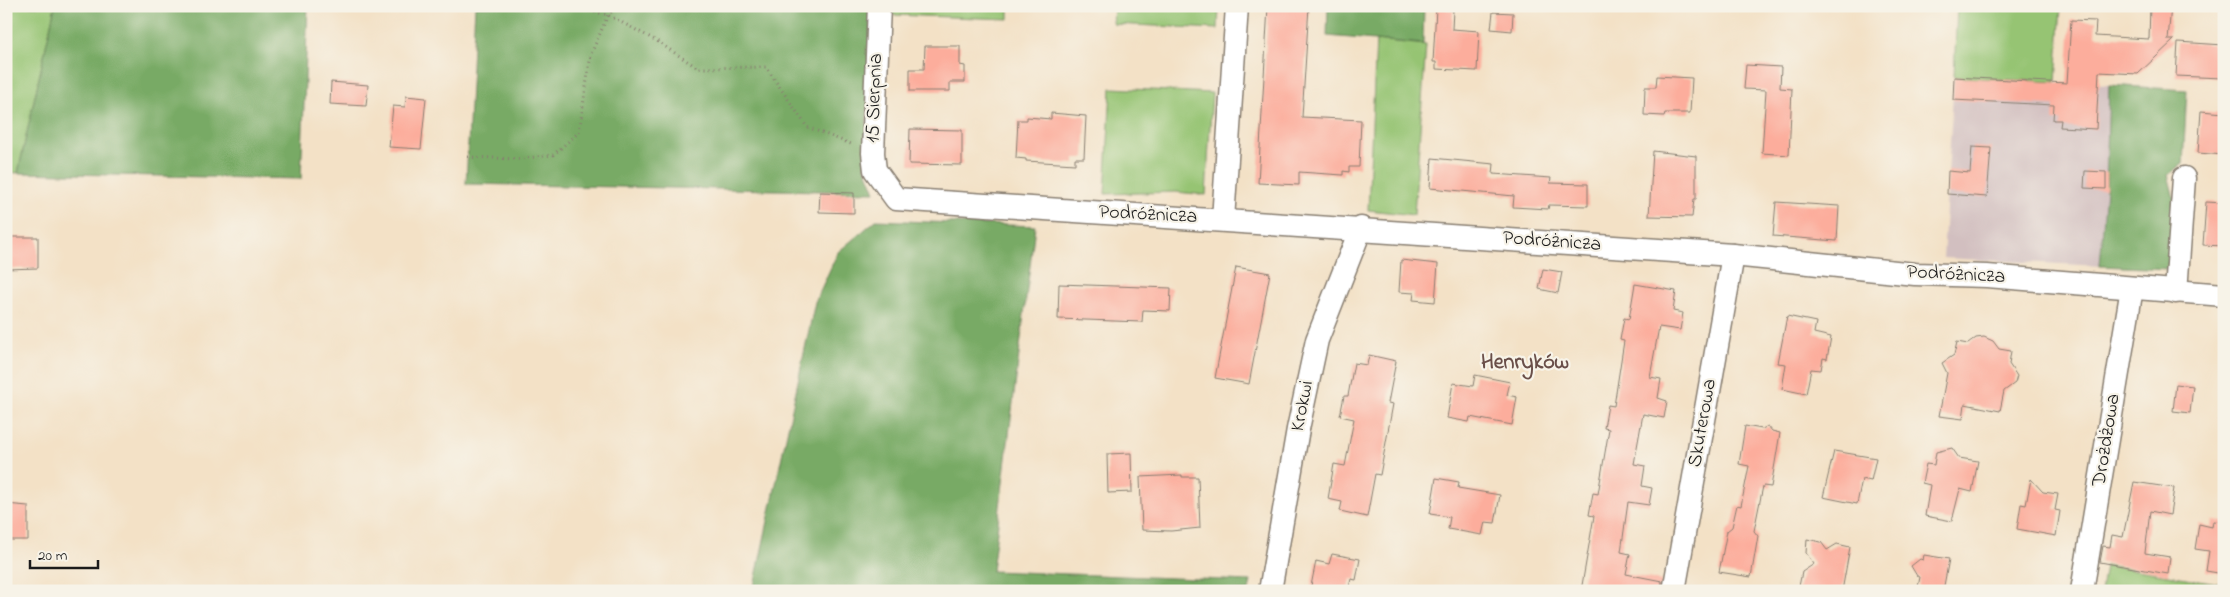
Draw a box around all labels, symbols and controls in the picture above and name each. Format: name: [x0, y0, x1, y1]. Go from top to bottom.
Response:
street label: 15 Sierpnia: [859, 53, 891, 143]
street label: Podróżnicza: [1098, 198, 1198, 232]
street label: Podróżnicza: [1502, 224, 1602, 260]
street label: Podróżnicza: [1906, 258, 2006, 292]
district label: Henryków: [1481, 347, 1569, 380]
street label: Skuterowa: [1681, 377, 1725, 469]
street label: Krokwi: [1284, 378, 1322, 434]
street label: Drożdżowa: [2085, 392, 2129, 489]
scale bar: [30, 537, 98, 569]
text: 20 m: [38, 545, 68, 567]

